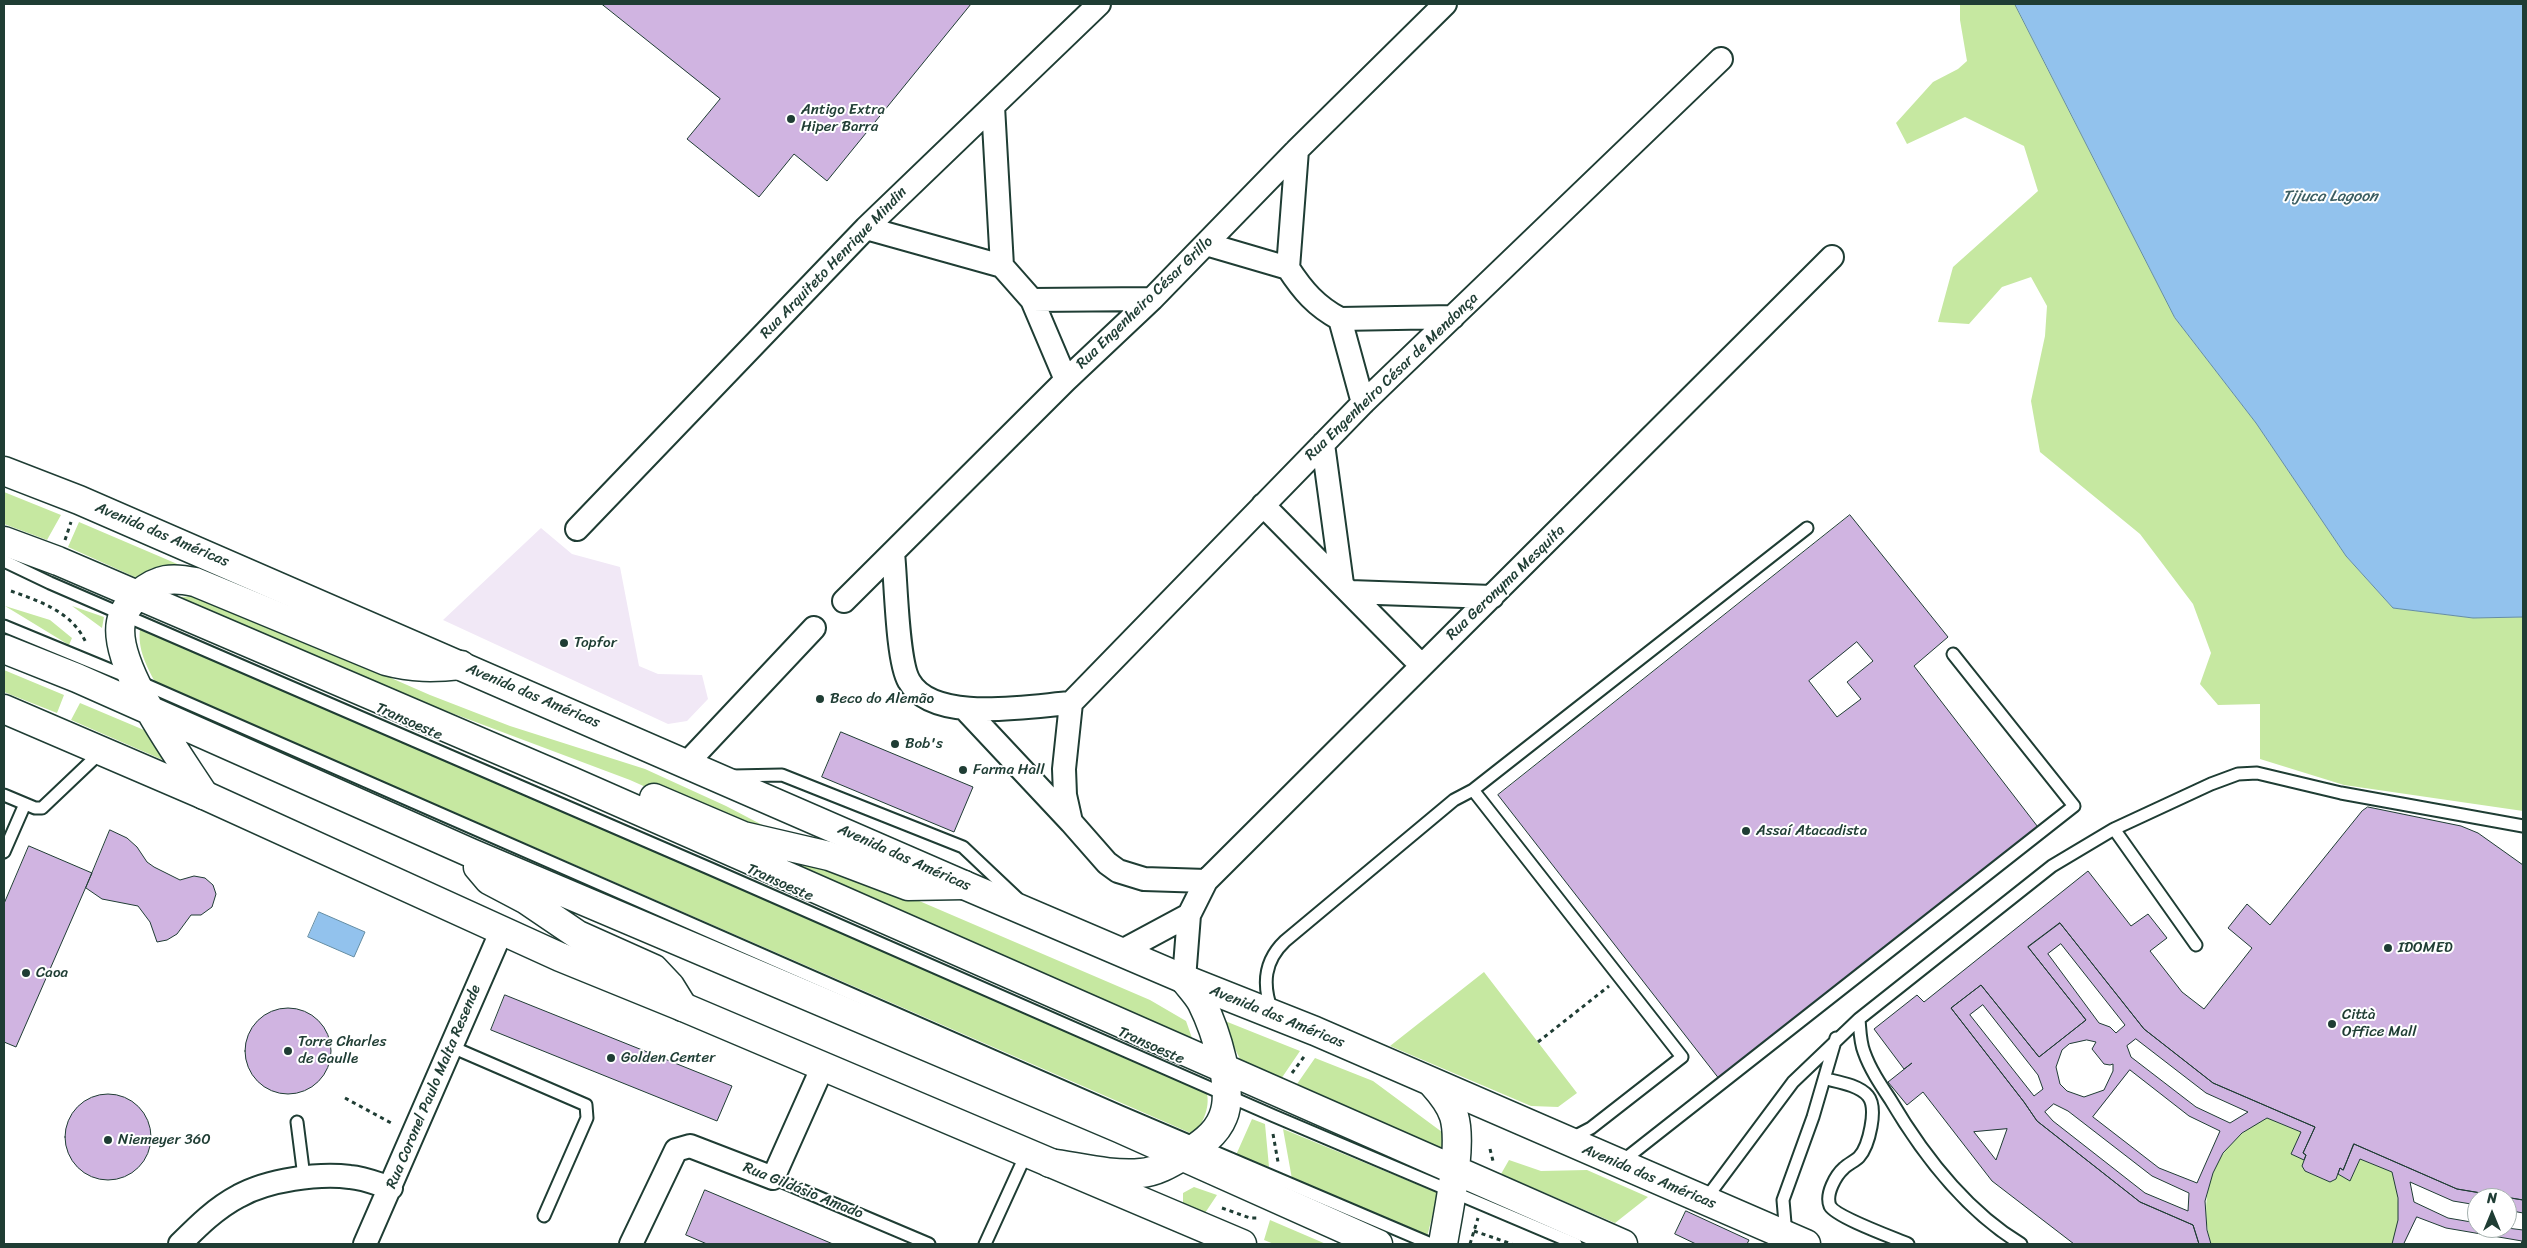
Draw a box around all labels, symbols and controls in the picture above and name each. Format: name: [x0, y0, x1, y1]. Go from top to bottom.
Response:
place label: Antigo Extra Hiper Barra: [801, 101, 885, 136]
marker: Antigo Extra Hiper Barra: [785, 113, 797, 125]
street label: Rua Arquiteto Henrique Mindin: [757, 183, 911, 343]
water label: Tijuca Lagoon: [2282, 187, 2378, 207]
street label: Rua Engenheiro César Grillo: [1073, 233, 1217, 373]
street label: Rua Engenheiro César de Mendonça: [1302, 289, 1482, 465]
street label: Avenida das Américas: [92, 499, 232, 571]
street label: Rua Geronyma Mesquita: [1443, 522, 1569, 644]
place label: Topfor: [574, 634, 617, 652]
marker: Topfor: [558, 637, 570, 649]
street label: Avenida das Américas: [463, 660, 603, 732]
place label: Beco do Alemão: [830, 690, 934, 708]
marker: Beco do Alemão: [814, 693, 826, 705]
street label: Transoeste: [373, 699, 445, 745]
place label: Bob's: [905, 735, 943, 753]
marker: Bob's: [889, 738, 901, 750]
place label: Farma Hall: [973, 761, 1045, 779]
marker: Farma Hall: [957, 764, 969, 776]
street label: Avenida das Américas: [835, 821, 973, 895]
place label: Assaí Atacadista: [1756, 822, 1867, 840]
marker: Assaí Atacadista: [1740, 825, 1752, 837]
street label: Transoeste: [744, 860, 816, 906]
place label: IDOMED: [2398, 939, 2453, 957]
marker: IDOMED: [2382, 942, 2394, 954]
place label: Caoa: [36, 964, 68, 982]
marker: Caoa: [20, 967, 32, 979]
street label: Rua Coronel Paulo Malta Resende: [383, 982, 485, 1192]
street label: Avenida das Américas: [1207, 982, 1347, 1052]
place label: Città Office Mall: [2342, 1006, 2417, 1041]
marker: Città Office Mall: [2326, 1018, 2338, 1030]
street label: Transoeste: [1115, 1023, 1187, 1069]
place label: Torre Charles de Gaulle: [298, 1033, 386, 1068]
marker: Torre Charles de Gaulle: [282, 1045, 294, 1057]
place label: Golden Center: [621, 1049, 715, 1067]
marker: Golden Center: [605, 1052, 617, 1064]
place label: Niemeyer 360: [118, 1131, 211, 1149]
marker: Niemeyer 360: [102, 1134, 114, 1146]
street label: Avenida das Américas: [1579, 1141, 1719, 1213]
street label: Rua Gildásio Amado: [740, 1159, 866, 1223]
text: N: [2487, 1186, 2497, 1211]
north arrow: [2467, 1188, 2517, 1238]

